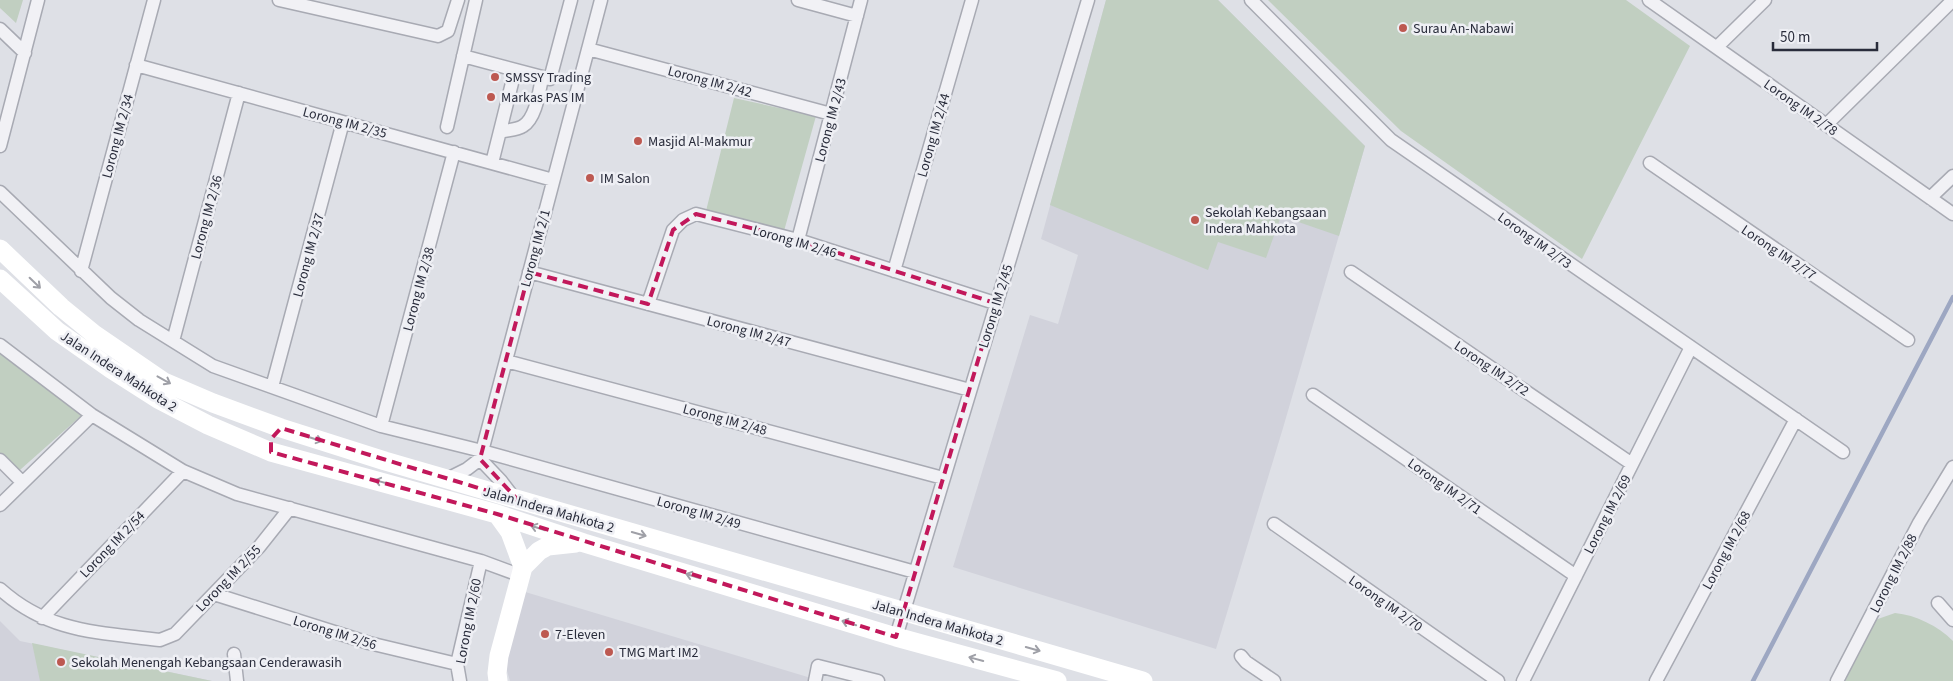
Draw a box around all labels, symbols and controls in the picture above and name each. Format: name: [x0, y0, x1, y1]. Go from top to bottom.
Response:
place label: Surau An-Nabawi: [1413, 19, 1514, 39]
scale bar: [1773, 20, 1877, 52]
marker: Surau An-Nabawi: [1397, 22, 1409, 34]
text: 50 m: [1780, 27, 1810, 48]
street label: Lorong IM 2/42: [665, 61, 754, 103]
place label: SMSSY Trading: [505, 68, 591, 88]
marker: SMSSY Trading: [489, 71, 501, 83]
street label: Lorong IM 2/78: [1759, 75, 1842, 141]
street label: Lorong IM 2/43: [810, 76, 852, 165]
place label: Markas PAS IM: [501, 88, 585, 108]
marker: Markas PAS IM: [485, 91, 497, 103]
street label: Lorong IM 2/44: [912, 91, 956, 180]
street label: Lorong IM 2/34: [97, 92, 139, 181]
street label: Lorong IM 2/35: [300, 102, 389, 144]
place label: Masjid Al-Makmur: [648, 132, 752, 152]
marker: Masjid Al-Makmur: [632, 135, 644, 147]
place label: IM Salon: [600, 169, 650, 189]
marker: IM Salon: [584, 172, 596, 184]
street label: Lorong IM 2/36: [186, 173, 228, 262]
place label: Sekolah Kebangsaan Indera Mahkota: [1205, 203, 1327, 239]
street label: Lorong IM 2/1: [516, 207, 556, 289]
street label: Lorong IM 2/73: [1493, 208, 1576, 274]
street label: Lorong IM 2/37: [288, 211, 330, 300]
marker: Sekolah Kebangsaan Indera Mahkota: [1189, 214, 1201, 226]
street label: Lorong IM 2/46: [750, 220, 839, 264]
street label: Lorong IM 2/77: [1737, 220, 1820, 285]
street label: Lorong IM 2/38: [398, 245, 440, 334]
street label: Lorong IM 2/45: [974, 262, 1018, 351]
one-way arrow: [29, 276, 41, 289]
street label: Lorong IM 2/47: [704, 311, 793, 353]
street label: Jalan Indera Mahkota 2: [56, 327, 181, 417]
street label: Lorong IM 2/72: [1450, 336, 1533, 401]
one-way arrow: [157, 376, 171, 386]
street label: Lorong IM 2/48: [680, 399, 769, 441]
one-way arrow: [307, 435, 323, 445]
street label: Lorong IM 2/71: [1403, 454, 1486, 520]
street label: Lorong IM 2/69: [1579, 471, 1636, 558]
one-way arrow: [375, 477, 391, 487]
street label: Jalan Indera Mahkota 2: [481, 482, 617, 538]
street label: Lorong IM 2/49: [654, 491, 743, 535]
street label: Lorong IM 2/54: [75, 507, 150, 583]
street label: Lorong IM 2/68: [1698, 508, 1756, 593]
one-way arrow: [531, 522, 547, 532]
one-way arrow: [631, 530, 647, 540]
street label: Lorong IM 2/88: [1865, 530, 1922, 617]
street label: Lorong IM 2/55: [191, 541, 266, 617]
one-way arrow: [686, 570, 702, 580]
street label: Lorong IM 2/70: [1344, 571, 1427, 637]
street label: Lorong IM 2/60: [451, 577, 487, 666]
street label: Jalan Indera Mahkota 2: [870, 595, 1006, 651]
street label: Lorong IM 2/56: [290, 611, 379, 655]
one-way arrow: [841, 618, 857, 628]
place label: 7-Eleven: [555, 625, 605, 645]
marker: 7-Eleven: [539, 628, 551, 640]
place label: TMG Mart IM2: [619, 643, 699, 663]
one-way arrow: [1025, 645, 1041, 655]
marker: TMG Mart IM2: [603, 646, 615, 658]
place label: Sekolah Menengah Kebangsaan Cenderawasih: [71, 653, 342, 673]
one-way arrow: [969, 654, 985, 663]
marker: Sekolah Menengah Kebangsaan Cenderawasih: [55, 656, 67, 668]

